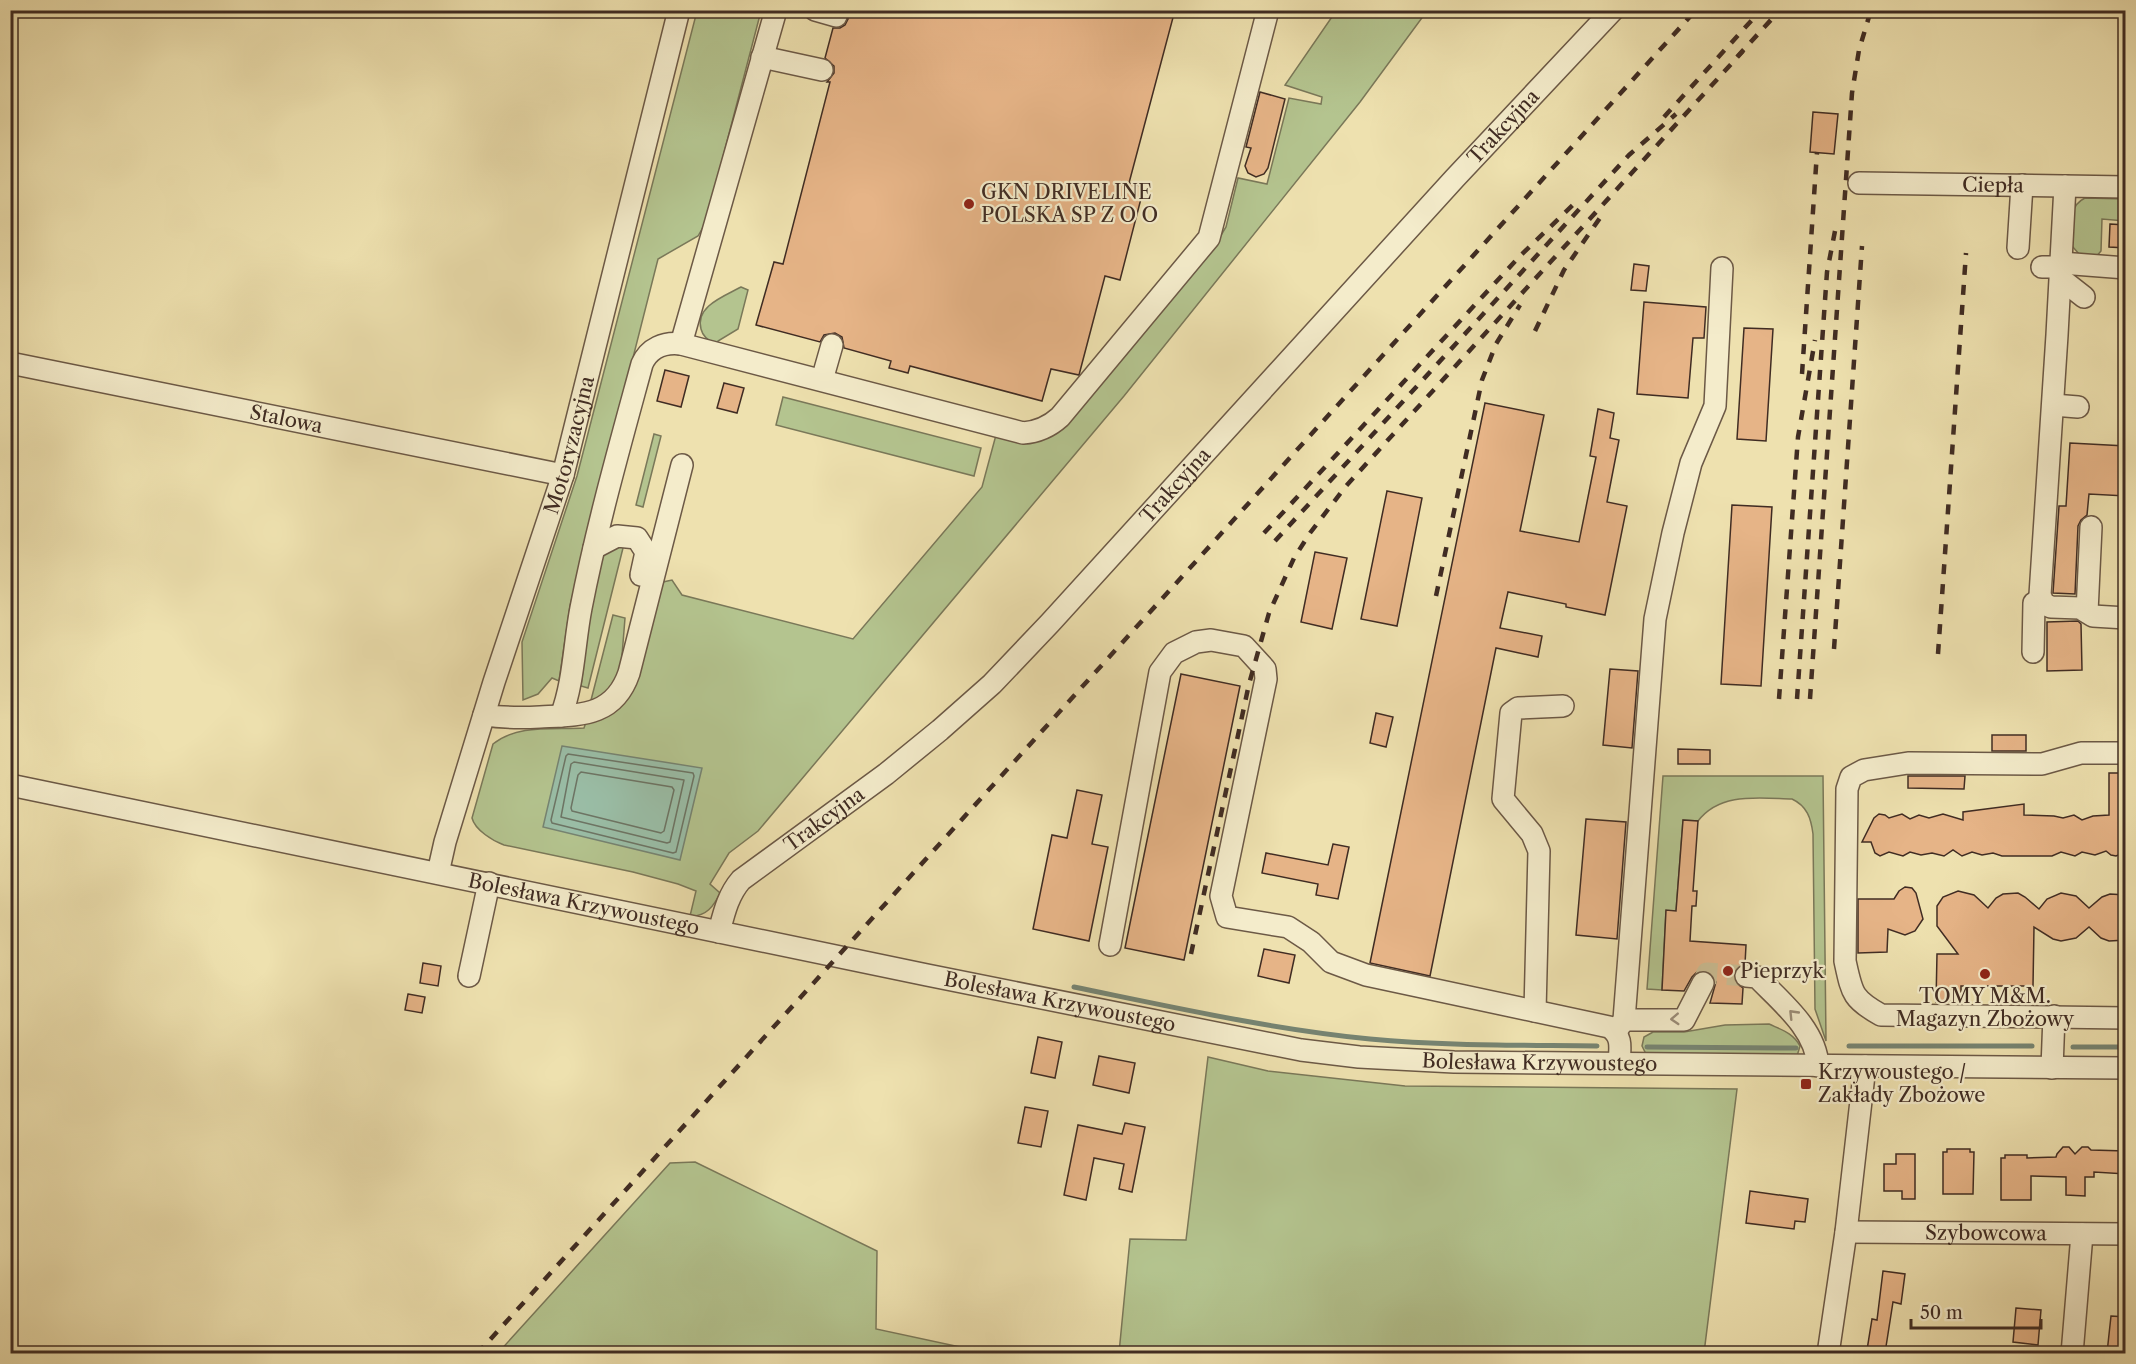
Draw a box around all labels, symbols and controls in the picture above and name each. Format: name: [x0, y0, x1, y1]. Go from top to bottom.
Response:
street label: Trakcyjna: [1462, 84, 1544, 169]
street label: Ciepła: [1962, 173, 2024, 197]
place label: GKN DRIVELINE POLSKA SP Z O O: [981, 180, 1158, 227]
marker: GKN DRIVELINE POLSKA SP Z O O: [962, 197, 976, 211]
street label: Motoryzacyjna: [539, 373, 599, 517]
street label: Stalowa: [248, 400, 325, 438]
street label: Trakcyjna: [1135, 442, 1216, 528]
street label: Trakcyjna: [779, 782, 869, 857]
street label: Bolesława Krzywoustego: [466, 868, 702, 940]
place label: Pieprzyk: [1740, 959, 1826, 983]
marker: Pieprzyk: [1721, 964, 1735, 978]
street label: Bolesława Krzywoustego: [942, 967, 1178, 1037]
marker: TOMY M&M. Magazyn Zbożowy: [1978, 967, 1992, 981]
place label: TOMY M&M. Magazyn Zbożowy: [1896, 984, 2075, 1031]
one-way arrow: [1789, 1011, 1800, 1021]
one-way arrow: [1670, 1013, 1679, 1026]
street label: Bolesława Krzywoustego: [1421, 1048, 1657, 1076]
place label: Krzywoustego / Zakłady Zbożowe: [1818, 1060, 1986, 1107]
marker: Krzywoustego / Zakłady Zbożowe: [1799, 1077, 1813, 1091]
street label: Szybowcowa: [1925, 1221, 2047, 1245]
scale bar: [1911, 1292, 2042, 1330]
text: 50 m: [1920, 1302, 1963, 1324]

